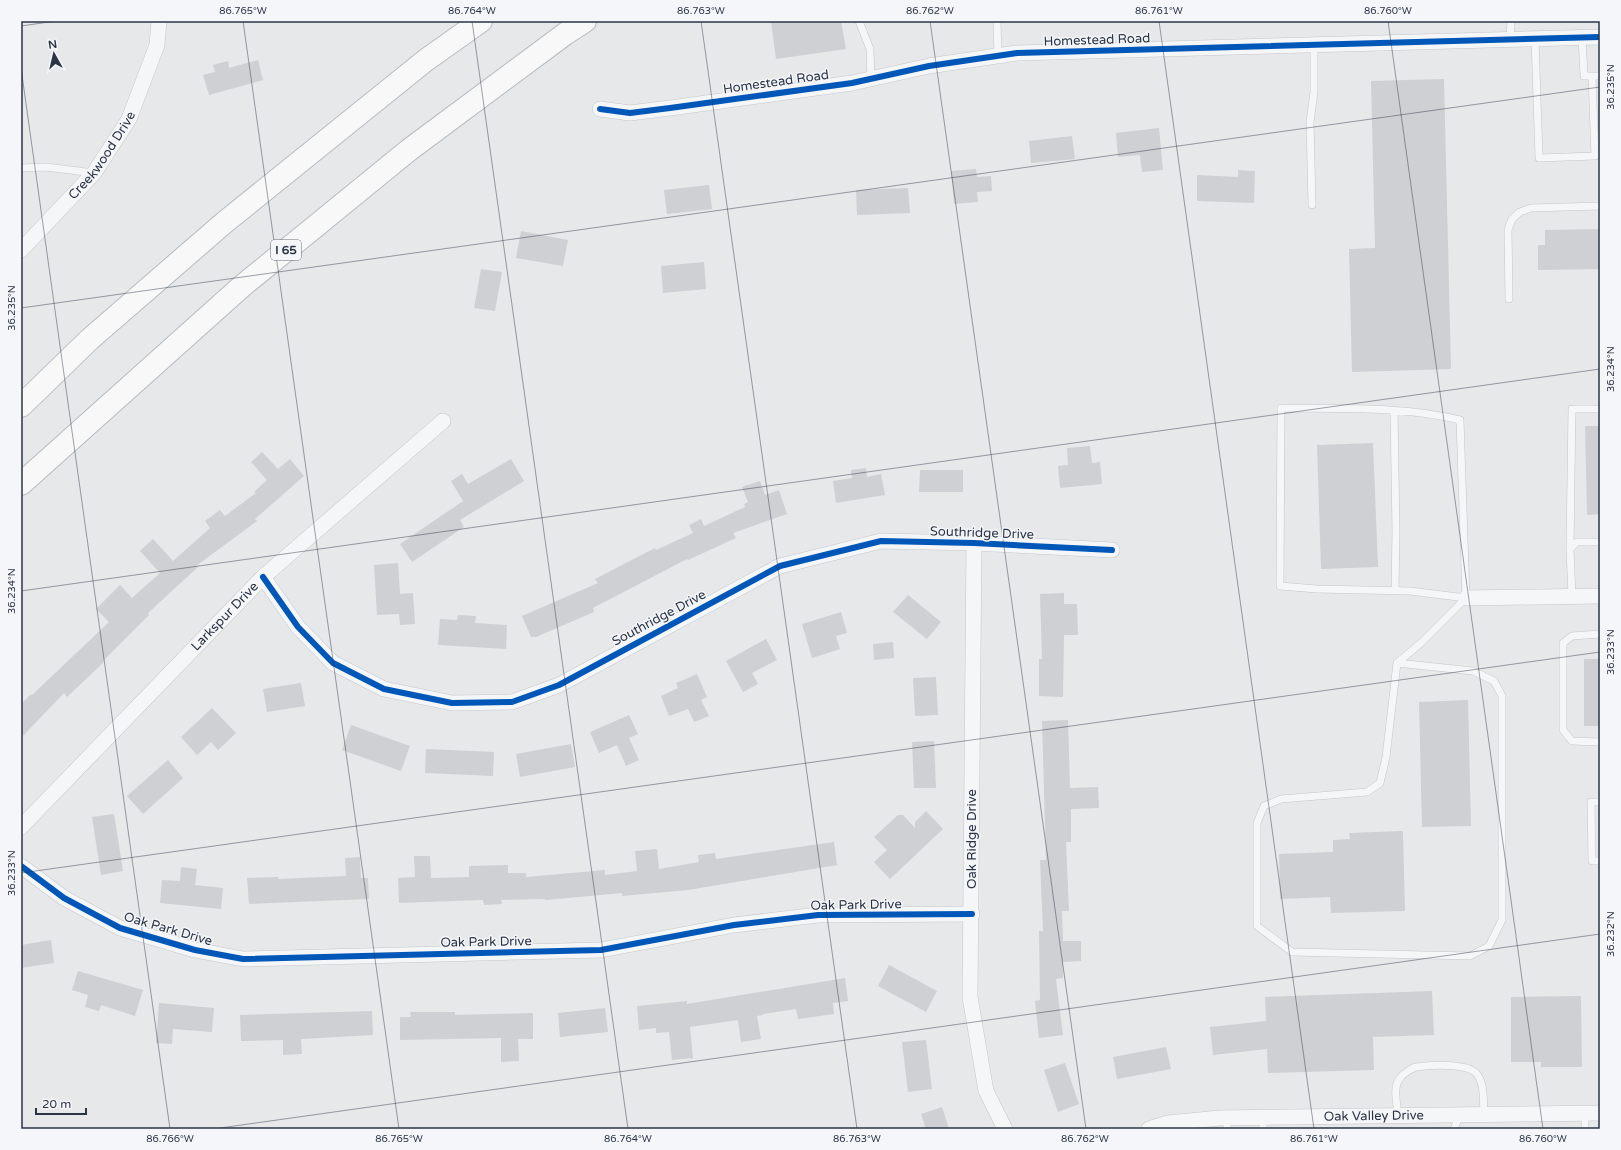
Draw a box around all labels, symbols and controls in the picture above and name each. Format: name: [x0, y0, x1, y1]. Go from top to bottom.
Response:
text: 86.765°W: [219, 5, 267, 17]
text: 86.764°W: [448, 5, 496, 17]
text: 86.763°W: [677, 5, 725, 17]
text: 86.762°W: [906, 5, 954, 17]
text: 86.761°W: [1135, 5, 1183, 17]
text: 86.760°W: [1364, 5, 1412, 17]
street label: Homestead Road: [1043, 30, 1151, 50]
north arrow: [34, 34, 74, 74]
text: N: [47, 38, 58, 52]
text: 36.235°N: [1605, 64, 1617, 110]
street label: Homestead Road: [722, 67, 830, 97]
street label: Creekwood Drive: [65, 109, 139, 203]
road number: I 65: [271, 240, 301, 260]
text: 36.235°N: [6, 285, 18, 331]
text: 36.234°N: [1605, 346, 1617, 392]
street label: Southridge Drive: [930, 523, 1034, 543]
text: 36.234°N: [6, 568, 18, 614]
street label: Larkspur Drive: [188, 579, 262, 654]
street label: Southridge Drive: [609, 587, 709, 649]
text: 36.233°N: [1605, 629, 1617, 675]
street label: Oak Ridge Drive: [964, 789, 980, 889]
text: 36.233°N: [6, 850, 18, 896]
street label: Oak Park Drive: [810, 896, 902, 914]
street label: Oak Park Drive: [122, 909, 214, 949]
text: 36.232°N: [1605, 911, 1617, 957]
street label: Oak Park Drive: [440, 933, 532, 951]
scale bar: [36, 1090, 86, 1116]
text: 20 m: [42, 1097, 71, 1111]
street label: Oak Valley Drive: [1324, 1107, 1424, 1125]
text: 86.766°W: [146, 1133, 194, 1145]
text: 86.765°W: [375, 1133, 423, 1145]
text: 86.764°W: [604, 1133, 652, 1145]
text: 86.763°W: [833, 1133, 881, 1145]
text: 86.762°W: [1061, 1133, 1109, 1145]
text: 86.761°W: [1290, 1133, 1338, 1145]
text: 86.760°W: [1519, 1133, 1567, 1145]

